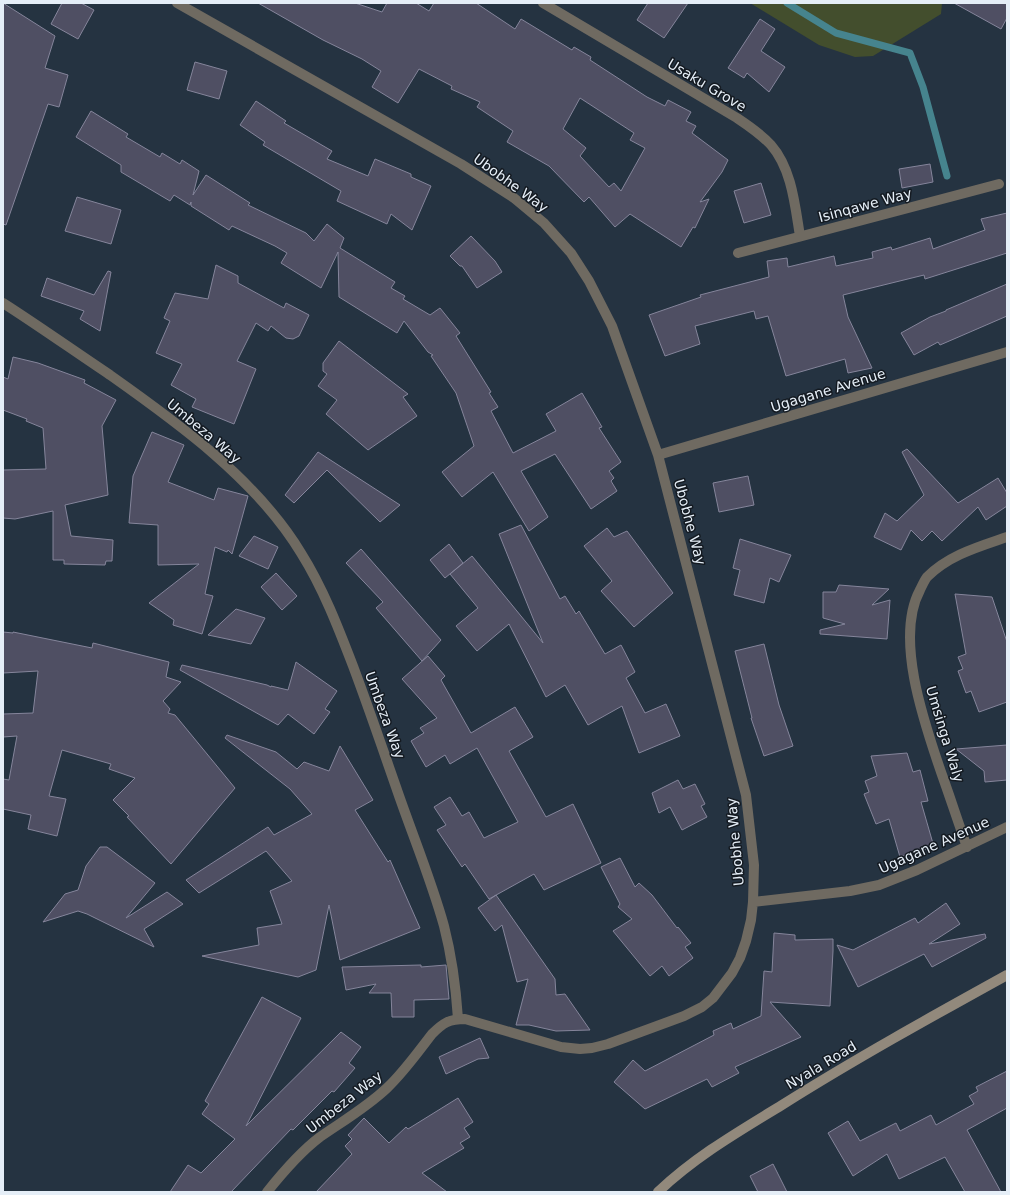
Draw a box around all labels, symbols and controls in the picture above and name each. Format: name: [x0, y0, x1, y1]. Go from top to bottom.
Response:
street label: Usaku Grove: [665, 55, 749, 115]
street label: Ubobhe Way: [471, 151, 551, 215]
street label: Isinqawe Way: [817, 185, 913, 225]
street label: Ugagane Avenue: [769, 365, 887, 415]
street label: Umbeza Way: [164, 395, 244, 467]
street label: Ubobhe Way: [671, 477, 709, 567]
street label: Umbeza Way: [362, 669, 408, 761]
street label: Umsinga Waly: [923, 684, 967, 784]
street label: Ubobhe Way: [723, 797, 747, 887]
street label: Ugagane Avenue: [876, 813, 992, 877]
street label: Nyala Road: [783, 1038, 859, 1092]
street label: Umbeza Way: [303, 1068, 385, 1136]

